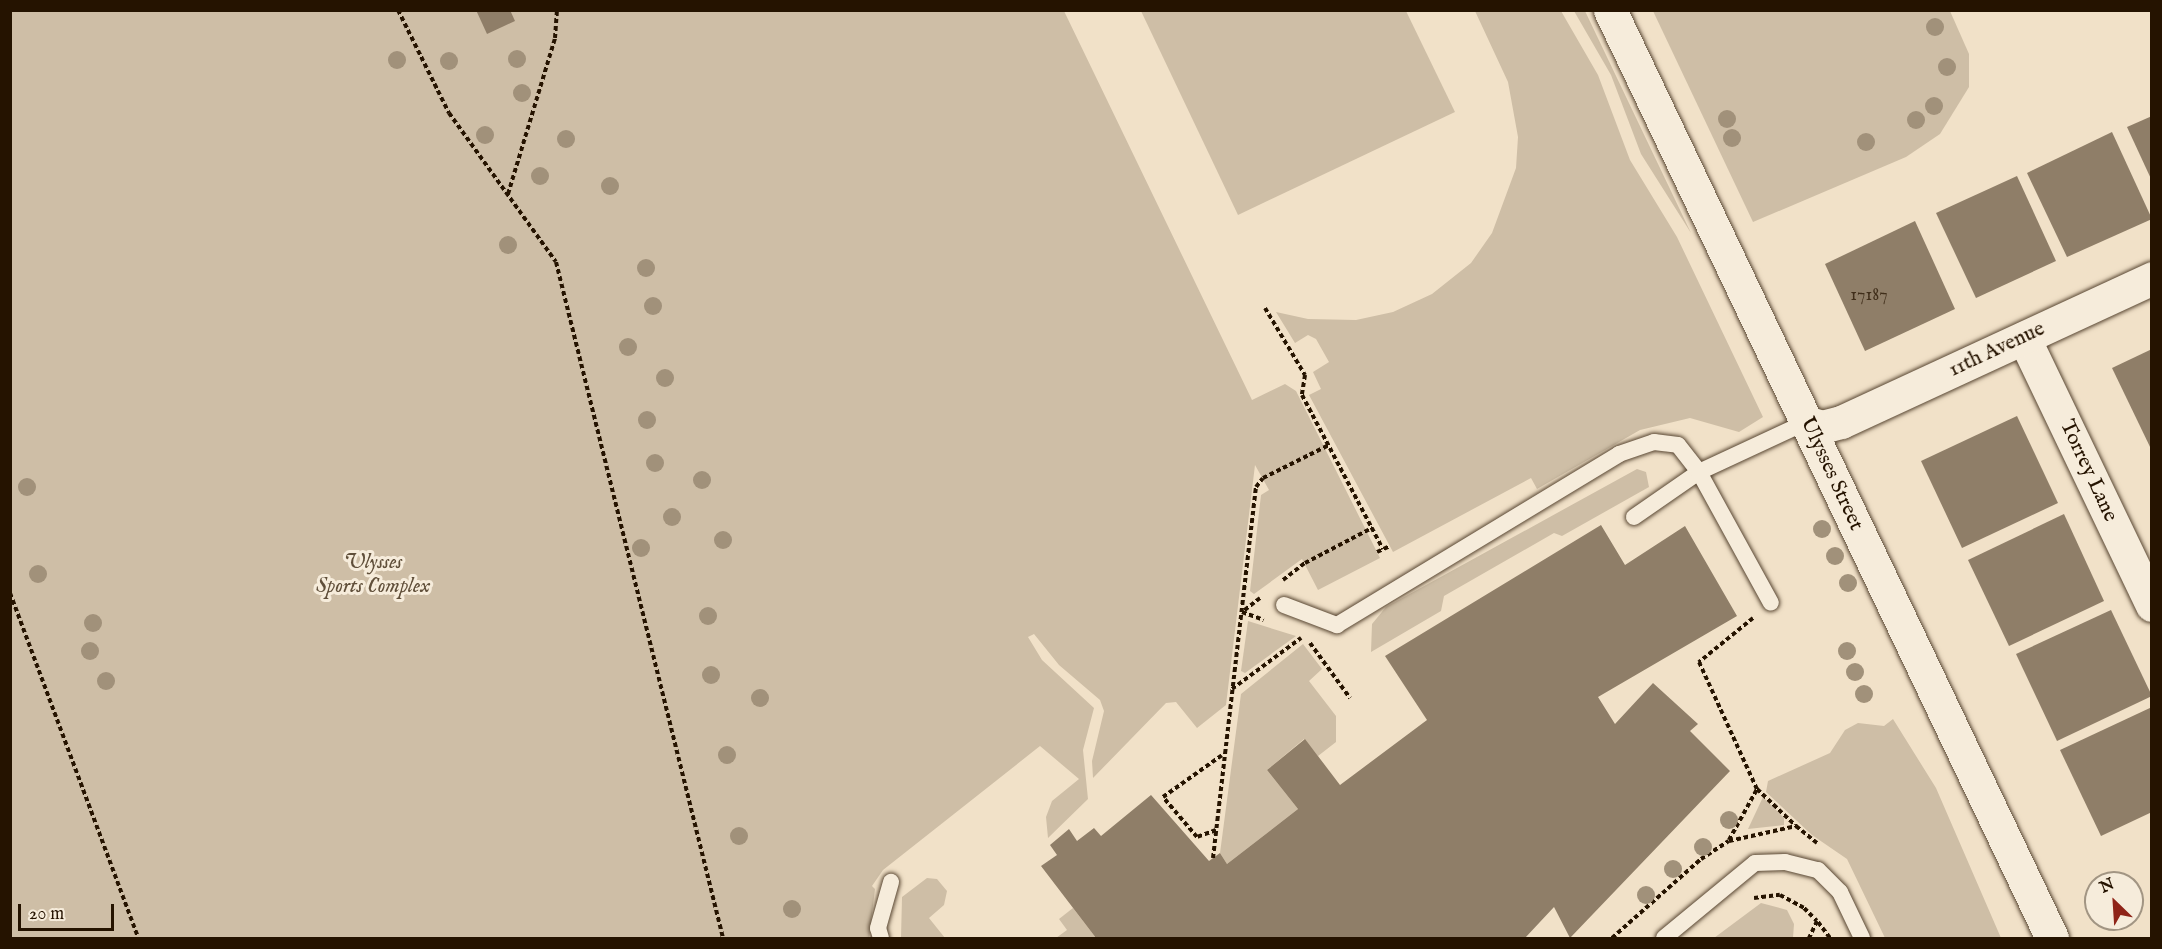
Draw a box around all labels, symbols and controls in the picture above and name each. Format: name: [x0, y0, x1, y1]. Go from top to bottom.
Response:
house number: 17187: [1850, 285, 1888, 307]
street label: 11th Avenue: [1945, 317, 2049, 383]
street label: Ulysses Street: [1794, 413, 1868, 535]
street label: Torrey Lane: [2053, 416, 2123, 526]
park label: Ulysses Sports Complex: [316, 550, 430, 600]
north arrow: [2084, 871, 2144, 931]
text: N: [2097, 875, 2118, 898]
scale bar: [21, 892, 117, 930]
text: 20 m: [29, 903, 64, 926]

